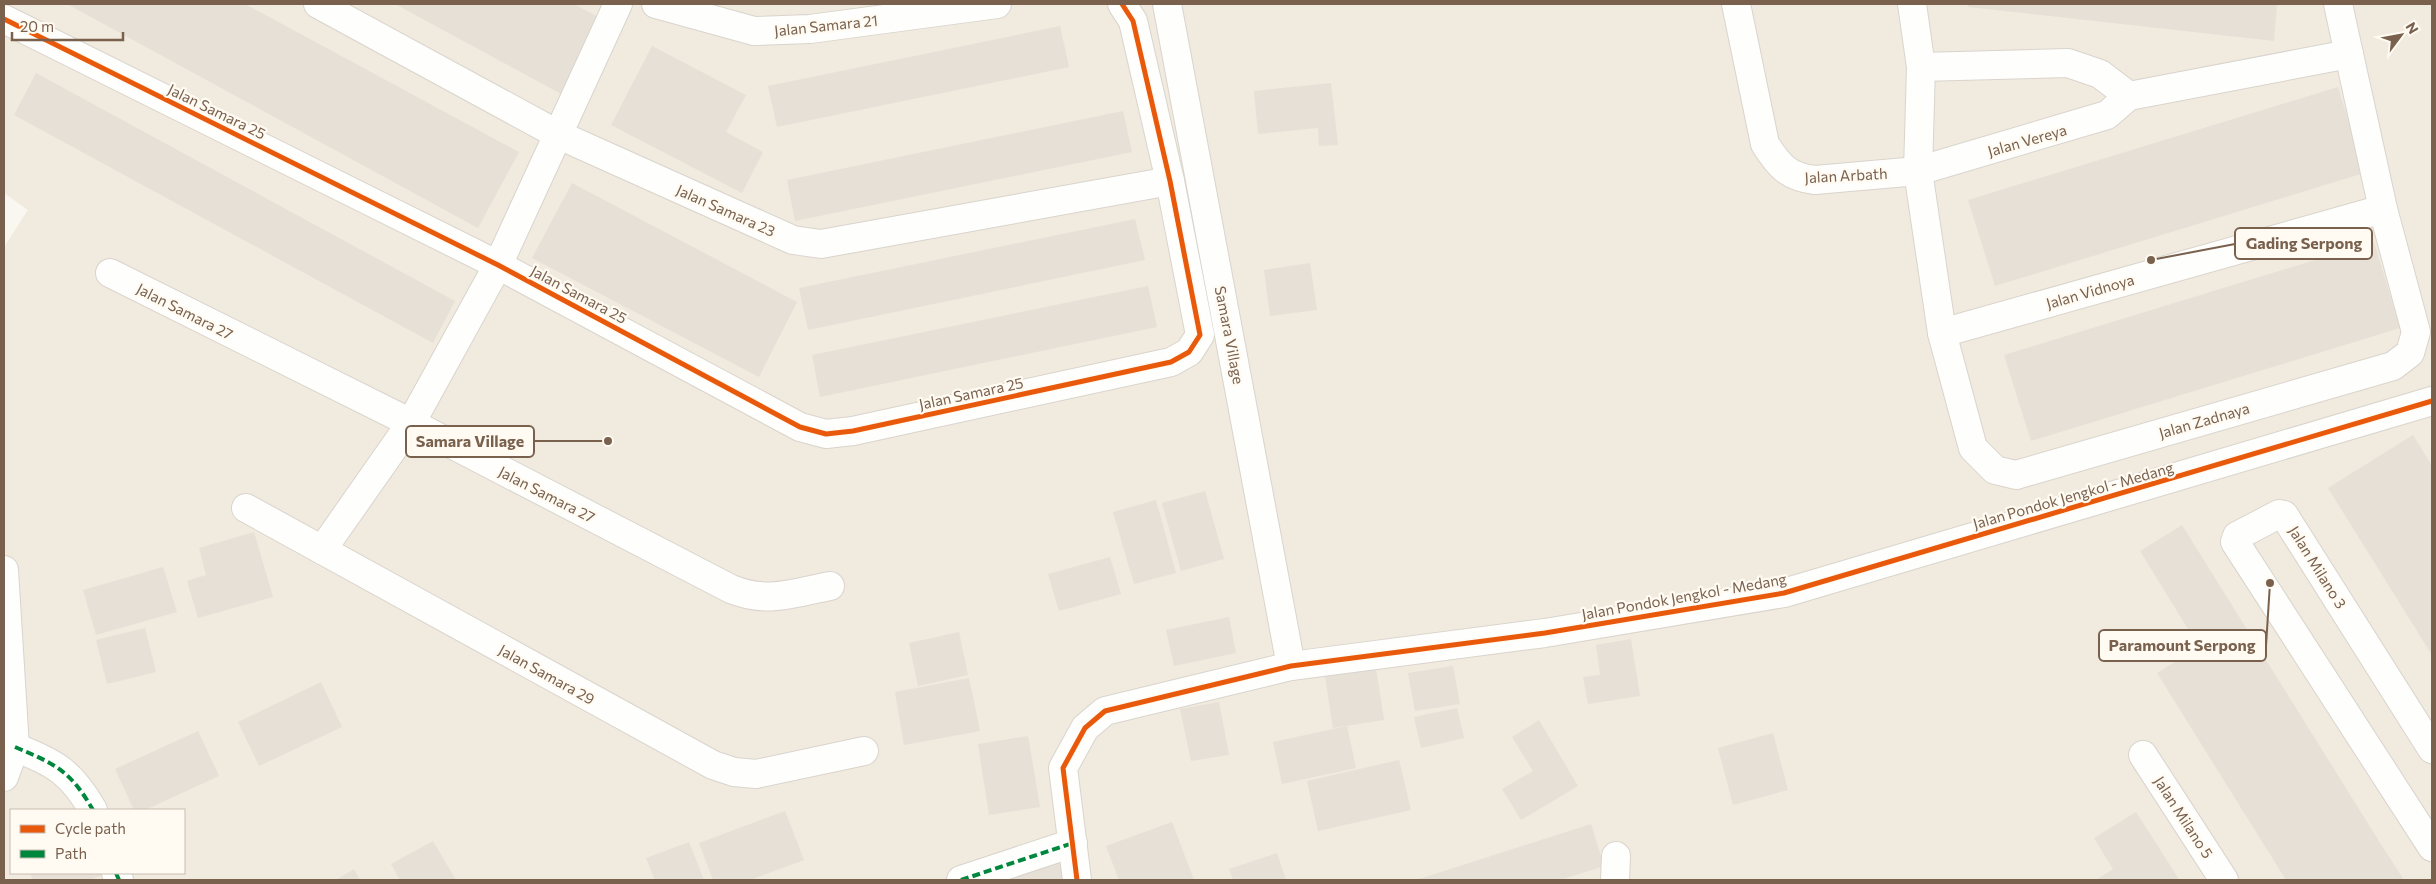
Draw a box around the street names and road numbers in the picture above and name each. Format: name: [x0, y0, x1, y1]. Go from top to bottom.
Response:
street label: Jalan Samara 21: [773, 11, 879, 39]
street label: Jalan Samara 25: [165, 80, 269, 142]
street label: Jalan Vereya: [1985, 120, 2069, 160]
street label: Jalan Arbath: [1804, 164, 1888, 186]
street label: Jalan Samara 23: [674, 180, 778, 240]
street label: Jalan Samara 25: [528, 261, 630, 327]
street label: Jalan Vidnoya: [2044, 270, 2136, 312]
street label: Jalan Samara 27: [134, 279, 236, 343]
street label: Samara Village: [1212, 284, 1248, 386]
street label: Jalan Samara 25: [917, 373, 1025, 413]
street label: Jalan Zadnaya: [2157, 398, 2251, 442]
street label: Jalan Pondok Jengkol - Medang: [1971, 458, 2175, 532]
street label: Jalan Samara 27: [496, 462, 598, 526]
street label: Jalan Milano 3: [2285, 522, 2351, 612]
street label: Jalan Pondok Jengkol - Medang: [1580, 569, 1788, 623]
street label: Jalan Samara 29: [496, 640, 598, 708]
street label: Jalan Milano 5: [2151, 773, 2217, 861]

